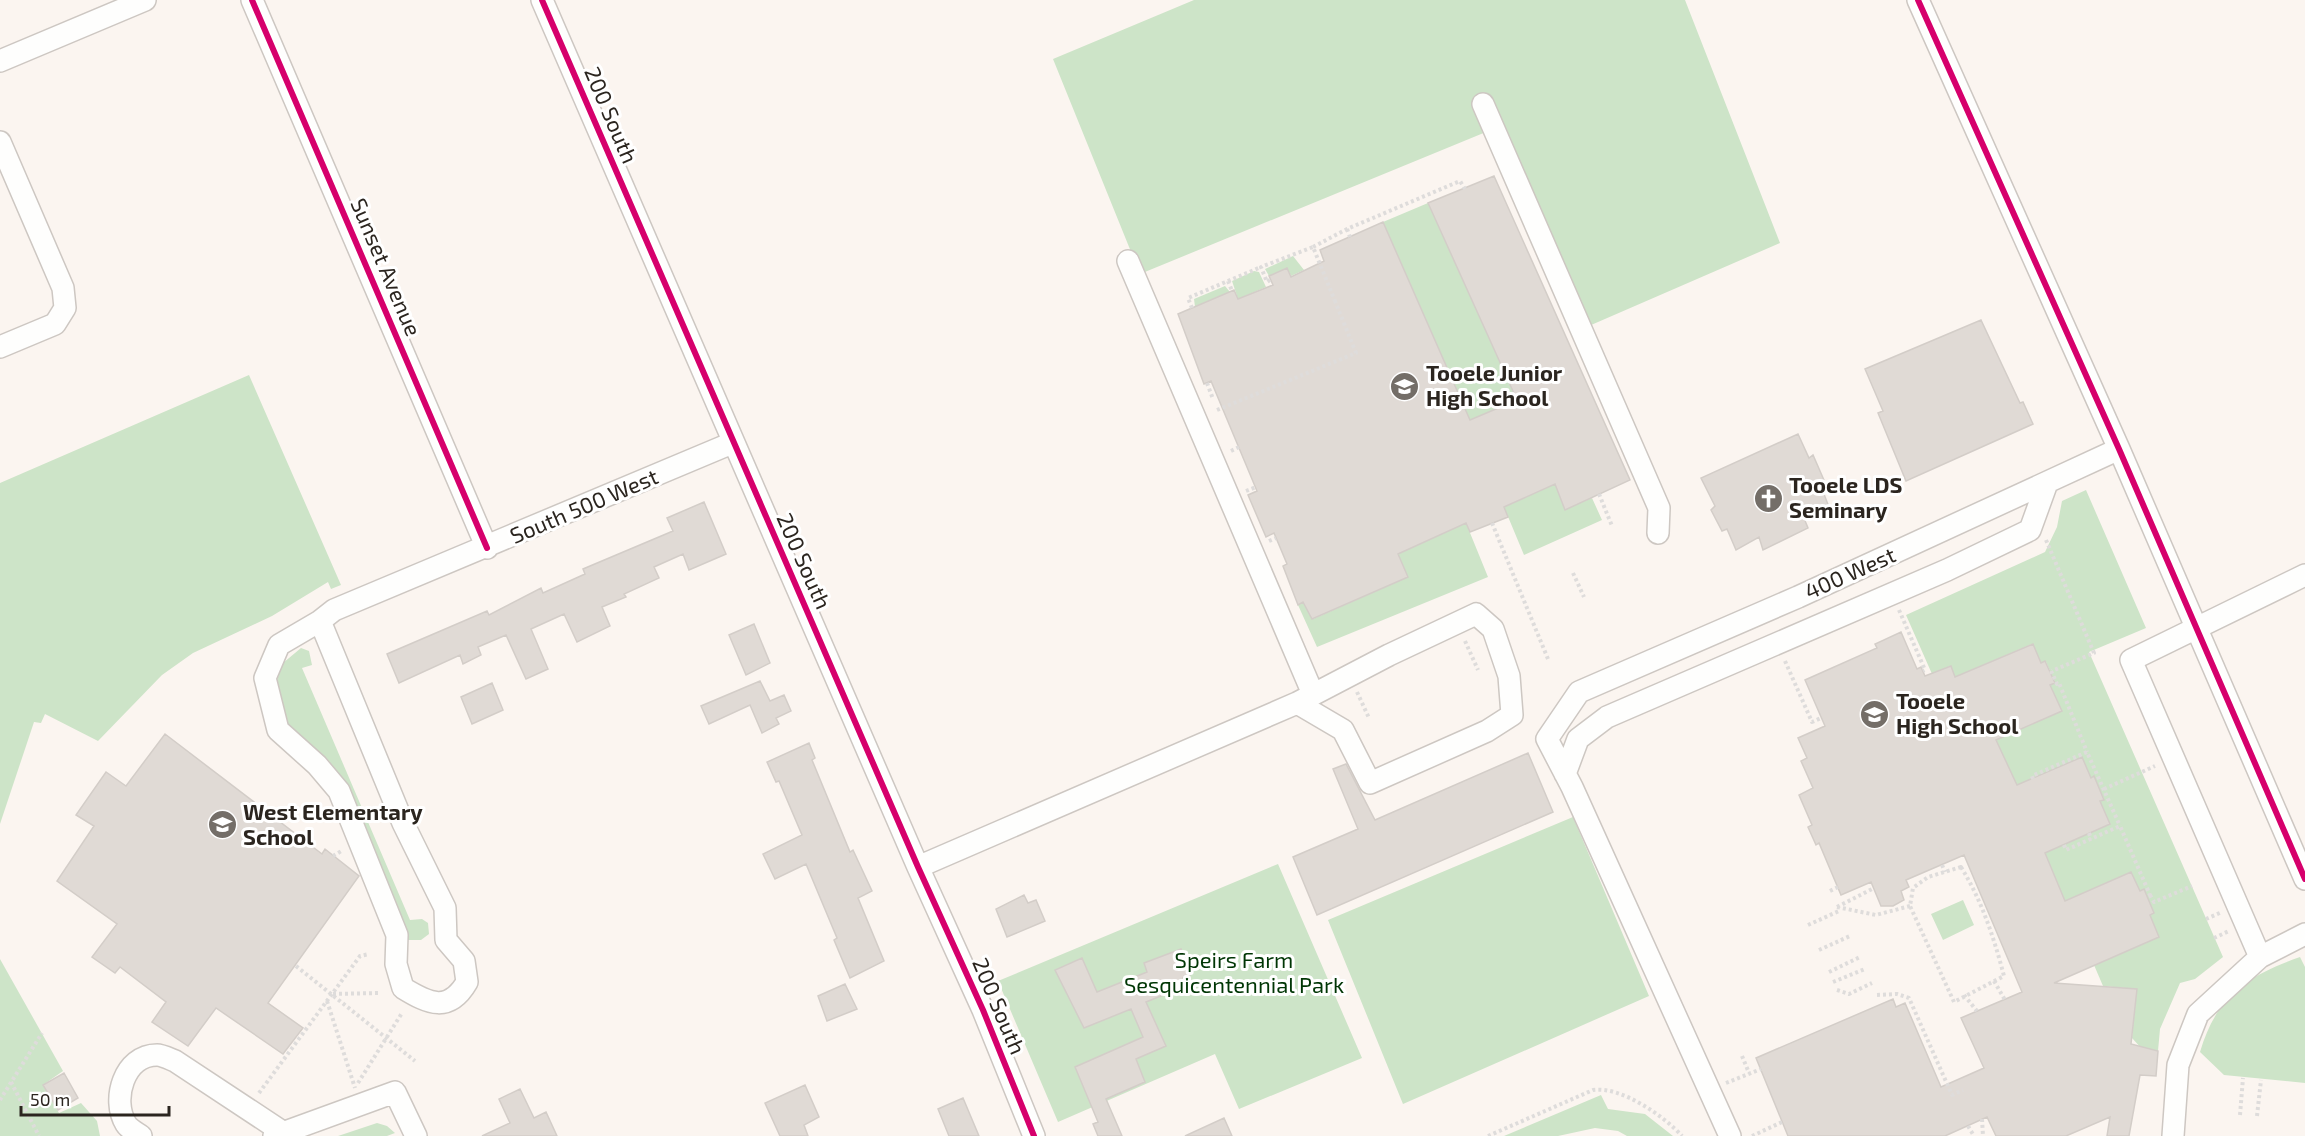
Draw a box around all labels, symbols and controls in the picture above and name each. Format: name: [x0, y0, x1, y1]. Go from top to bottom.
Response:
street label: 200 South: [580, 62, 644, 167]
street label: Sunset Avenue: [346, 194, 428, 339]
place label: Tooele Junior High School: [1426, 359, 1563, 410]
school or university icon: Tooele Junior High School: [1389, 370, 1421, 402]
street label: South 500 West: [506, 462, 662, 548]
place label: Tooele LDS Seminary: [1789, 471, 1903, 523]
church icon: Tooele LDS Seminary: [1752, 482, 1784, 514]
street label: 200 South: [772, 509, 838, 613]
street label: 400 West: [1800, 541, 1899, 604]
place label: Tooele High School: [1896, 687, 2019, 738]
school or university icon: Tooele High School: [1859, 698, 1891, 730]
place label: West Elementary School: [243, 798, 423, 849]
school or university icon: West Elementary School: [206, 809, 238, 841]
park label: Speirs Farm Sesquicentennial Park: [1124, 946, 1344, 997]
street label: 200 South: [968, 953, 1032, 1058]
scale bar: [21, 1079, 170, 1117]
text: 50 m: [30, 1088, 70, 1110]

